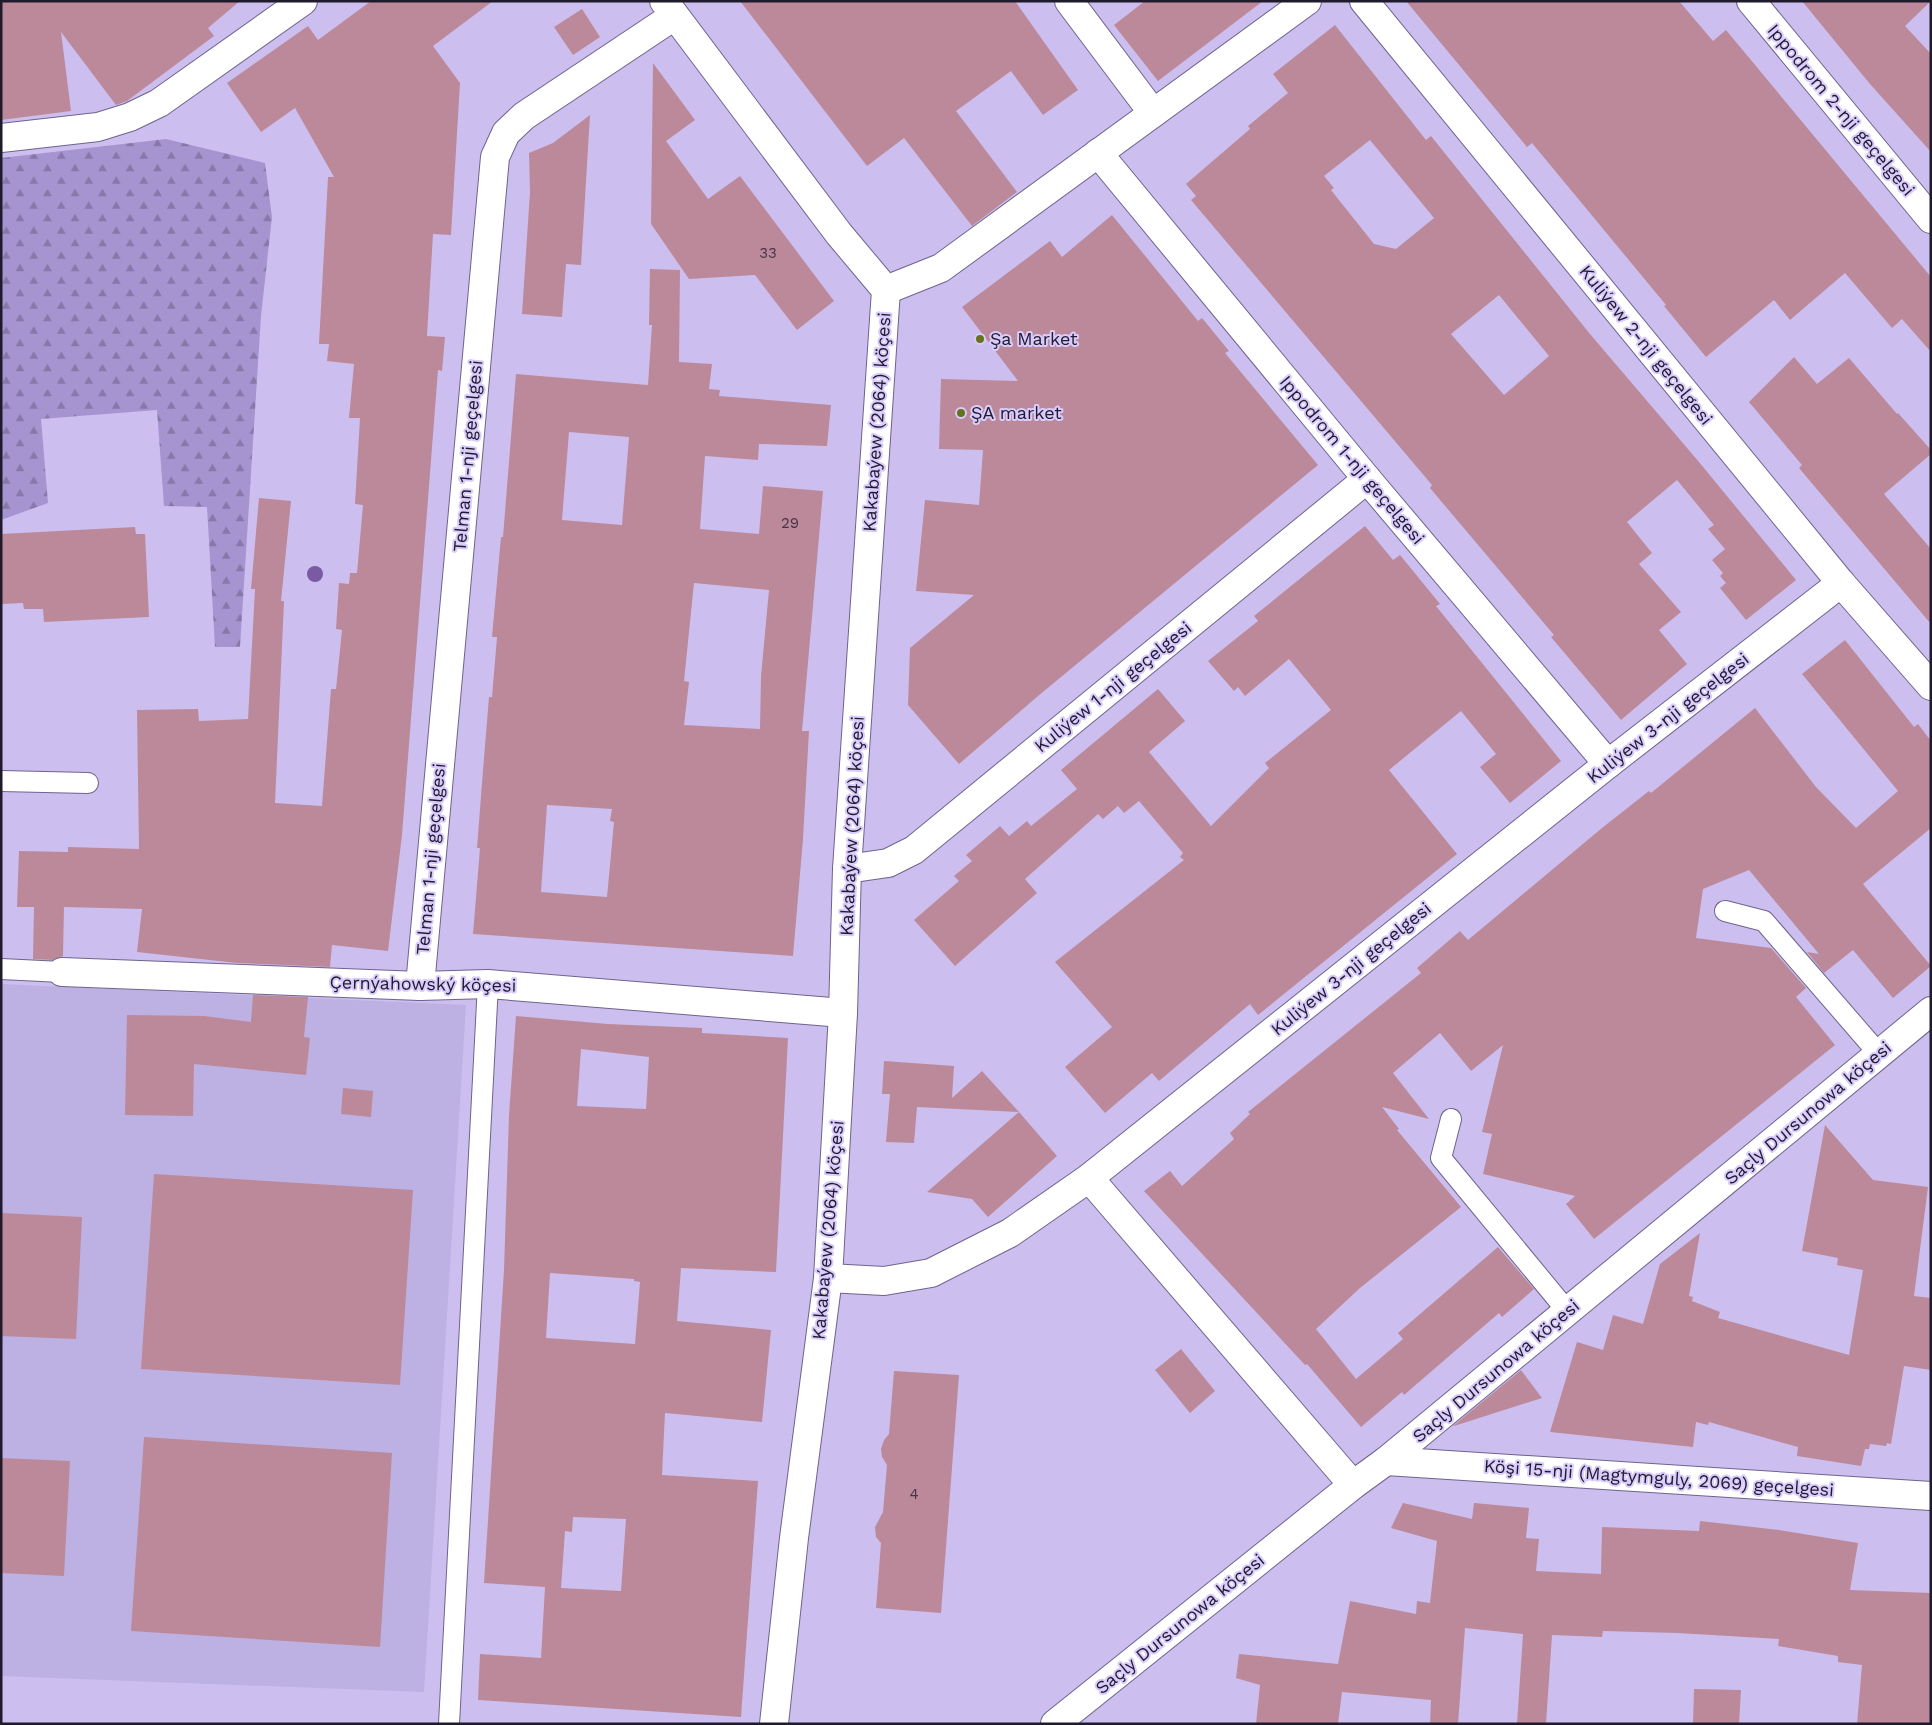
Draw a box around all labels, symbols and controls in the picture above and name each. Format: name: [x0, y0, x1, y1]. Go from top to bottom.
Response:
street label: Ippodrom 2-nji geçelgesi: [1763, 20, 1919, 200]
house number: 33: [759, 244, 777, 262]
street label: Kuliýew 2-nji geçelgesi: [1575, 261, 1717, 429]
street label: Kakabaýew (2064) köçesi: [858, 311, 895, 532]
place label: Şa Market: [990, 328, 1078, 349]
marker: Şa Market: [974, 333, 986, 345]
street label: Telman 1-nji geçelgesi: [449, 359, 486, 553]
street label: Ippodrom 1-nji geçelgesi: [1276, 371, 1429, 548]
place label: ŞA market: [971, 402, 1062, 423]
marker: ŞA market: [955, 407, 967, 419]
house number: 29: [781, 514, 799, 532]
street label: Kuliýew 1-nji geçelgesi: [1030, 617, 1195, 756]
street label: Kuliýew 3-nji geçelgesi: [1583, 648, 1753, 787]
street label: Kakabaýew (2064) köçesi: [835, 716, 868, 936]
street label: Telman 1-nji geçelgesi: [412, 762, 449, 956]
street label: Kuliýew 3-nji geçelgesi: [1266, 898, 1435, 1040]
street label: Çernýahowský köçesi: [329, 971, 517, 996]
street label: Saçly Dursunowa köçesi: [1720, 1037, 1895, 1189]
street label: Kakabaýew (2064) köçesi: [807, 1119, 848, 1341]
street label: Saçly Dursunowa köçesi: [1408, 1295, 1583, 1447]
street label: Köşi 15-nji (Magtymguly, 2069) geçelgesi: [1483, 1455, 1835, 1500]
house number: 4: [909, 1485, 919, 1503]
street label: Saçly Dursunowa köçesi: [1091, 1549, 1268, 1698]

